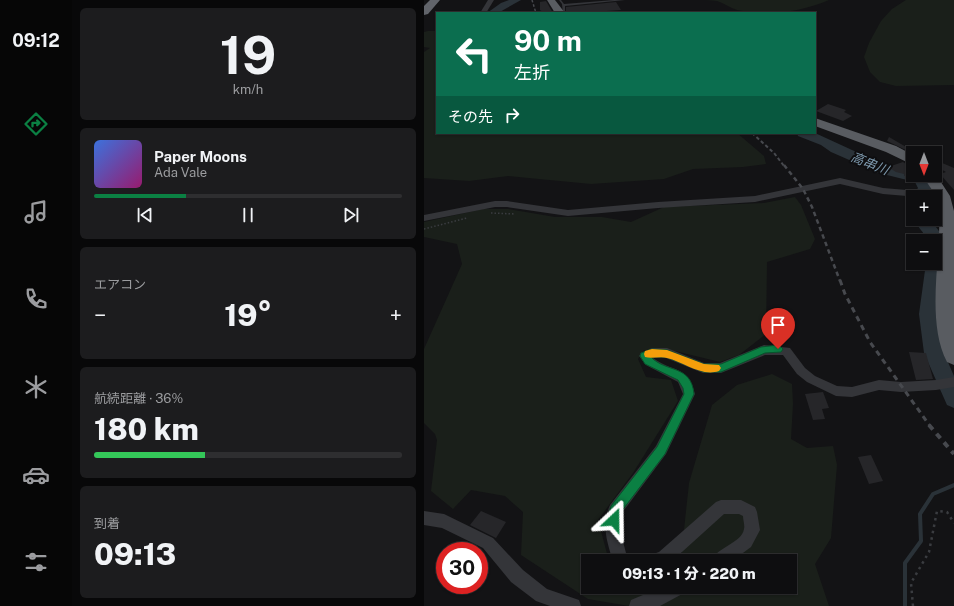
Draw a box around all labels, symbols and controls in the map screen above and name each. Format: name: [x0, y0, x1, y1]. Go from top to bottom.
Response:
text: 90 m: [514, 24, 582, 57]
text: 19: [220, 25, 276, 86]
icon: left: [448, 28, 500, 80]
text: 09:12: [12, 30, 60, 51]
text: 左折: [514, 62, 550, 83]
text: km/h: [233, 82, 263, 97]
icon: right: [501, 104, 523, 126]
text: その先: [448, 108, 493, 125]
icon: directions: [22, 110, 50, 138]
north arrow: [906, 146, 942, 182]
map controls: [906, 146, 942, 270]
text: Paper Moons: [154, 148, 247, 165]
water label: 高串川: [849, 149, 893, 178]
text: Ada Vale: [154, 165, 207, 180]
button: +: [906, 190, 942, 226]
icon: music: [22, 198, 50, 226]
icon: previous: [134, 204, 156, 226]
icon: pause: [237, 204, 259, 226]
icon: next: [340, 204, 362, 226]
button: −: [906, 234, 942, 270]
text: エアコン: [94, 277, 146, 292]
icon: phone: [22, 285, 50, 313]
text: 19°: [224, 297, 272, 333]
text: −: [94, 302, 106, 328]
text: +: [390, 302, 402, 328]
pin: [761, 308, 795, 349]
icon: arrive: [767, 314, 789, 336]
icon: climate: [22, 373, 50, 401]
text: 航続距離 · 36%: [94, 391, 183, 406]
text: 180 km: [94, 411, 199, 447]
icon: car: [22, 461, 50, 489]
position arrow: [593, 499, 635, 541]
text: 到着: [94, 516, 120, 531]
text: 09:13: [94, 536, 176, 572]
speed limit sign: 30: [436, 542, 488, 594]
icon: filters: [22, 548, 50, 576]
text: 09:13 · 1 分 · 220 m: [622, 565, 756, 582]

